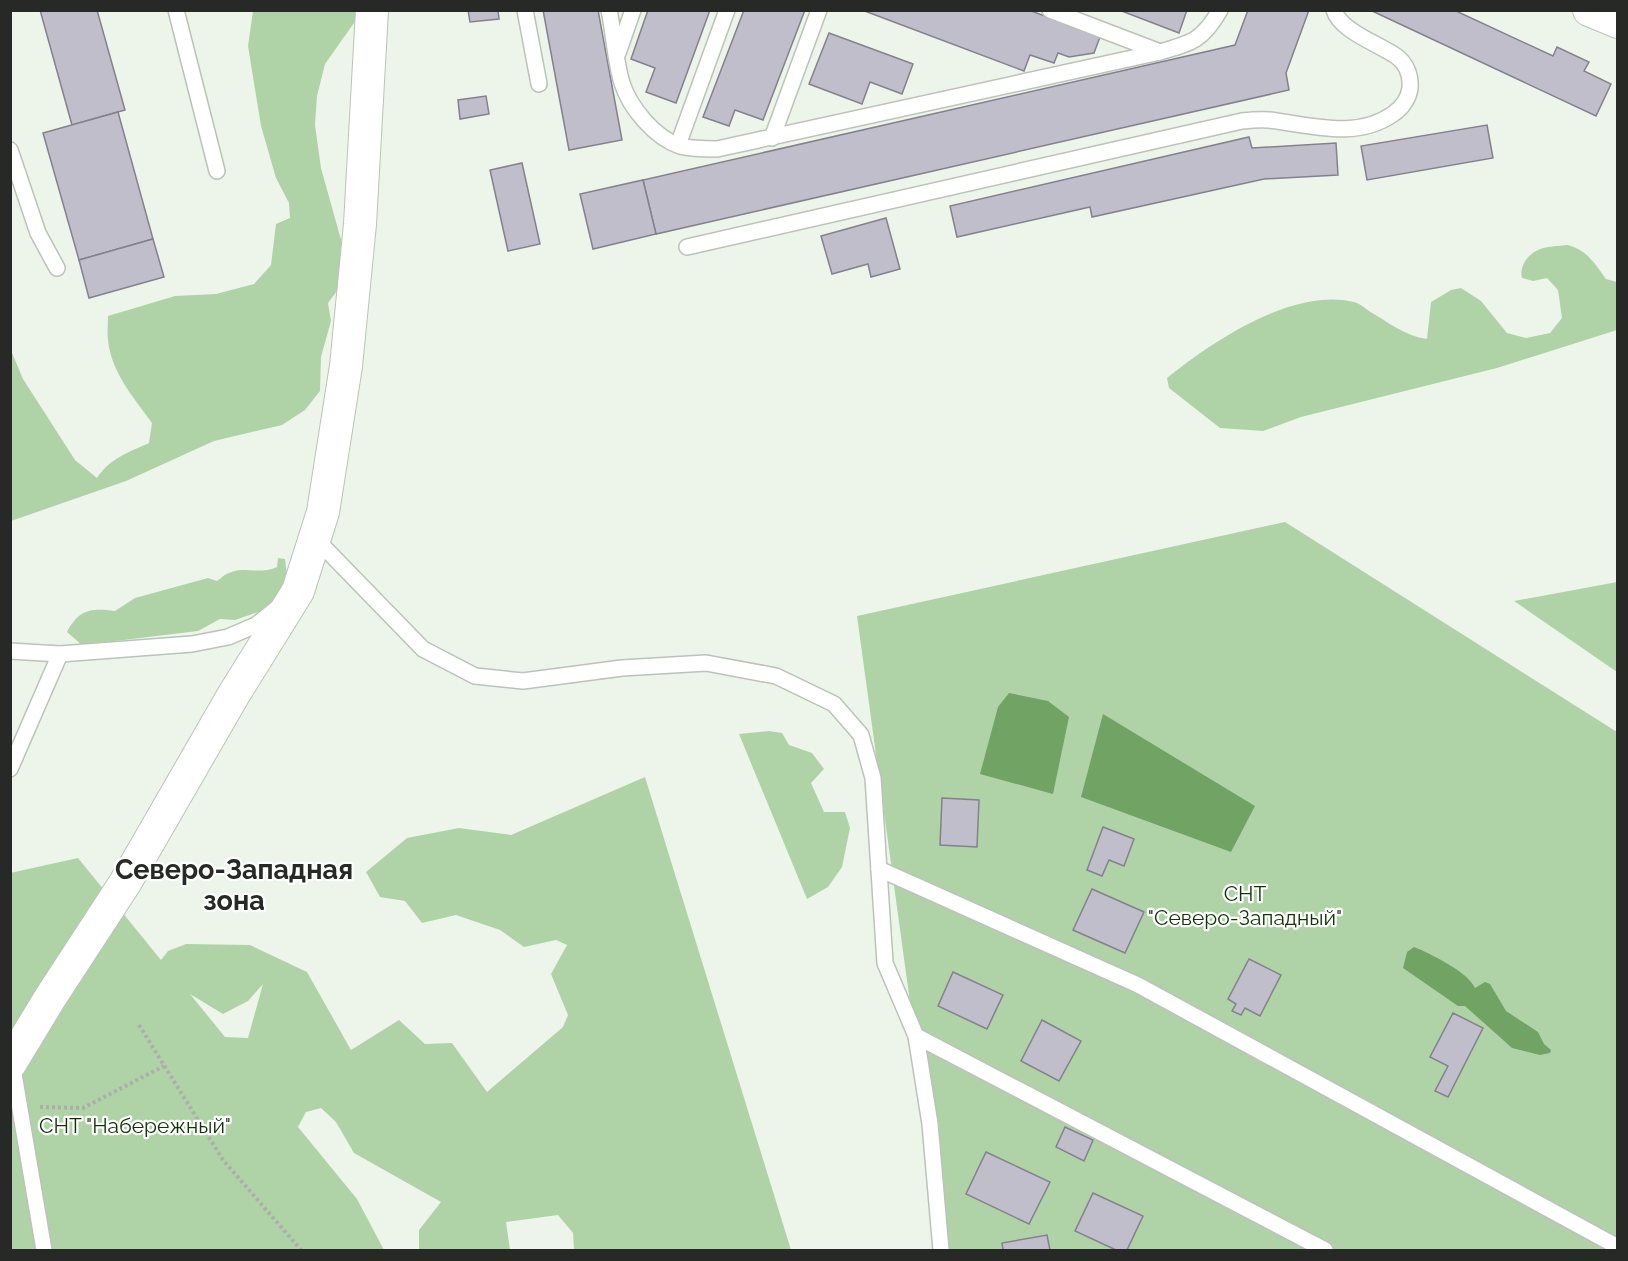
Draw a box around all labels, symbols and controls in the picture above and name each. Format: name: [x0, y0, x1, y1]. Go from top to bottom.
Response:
district label: Северо-Западная зона: [115, 854, 353, 916]
park label: СНТ "Северо-Западный": [1148, 881, 1342, 930]
park label: СНТ "Набережный": [39, 1113, 231, 1138]

